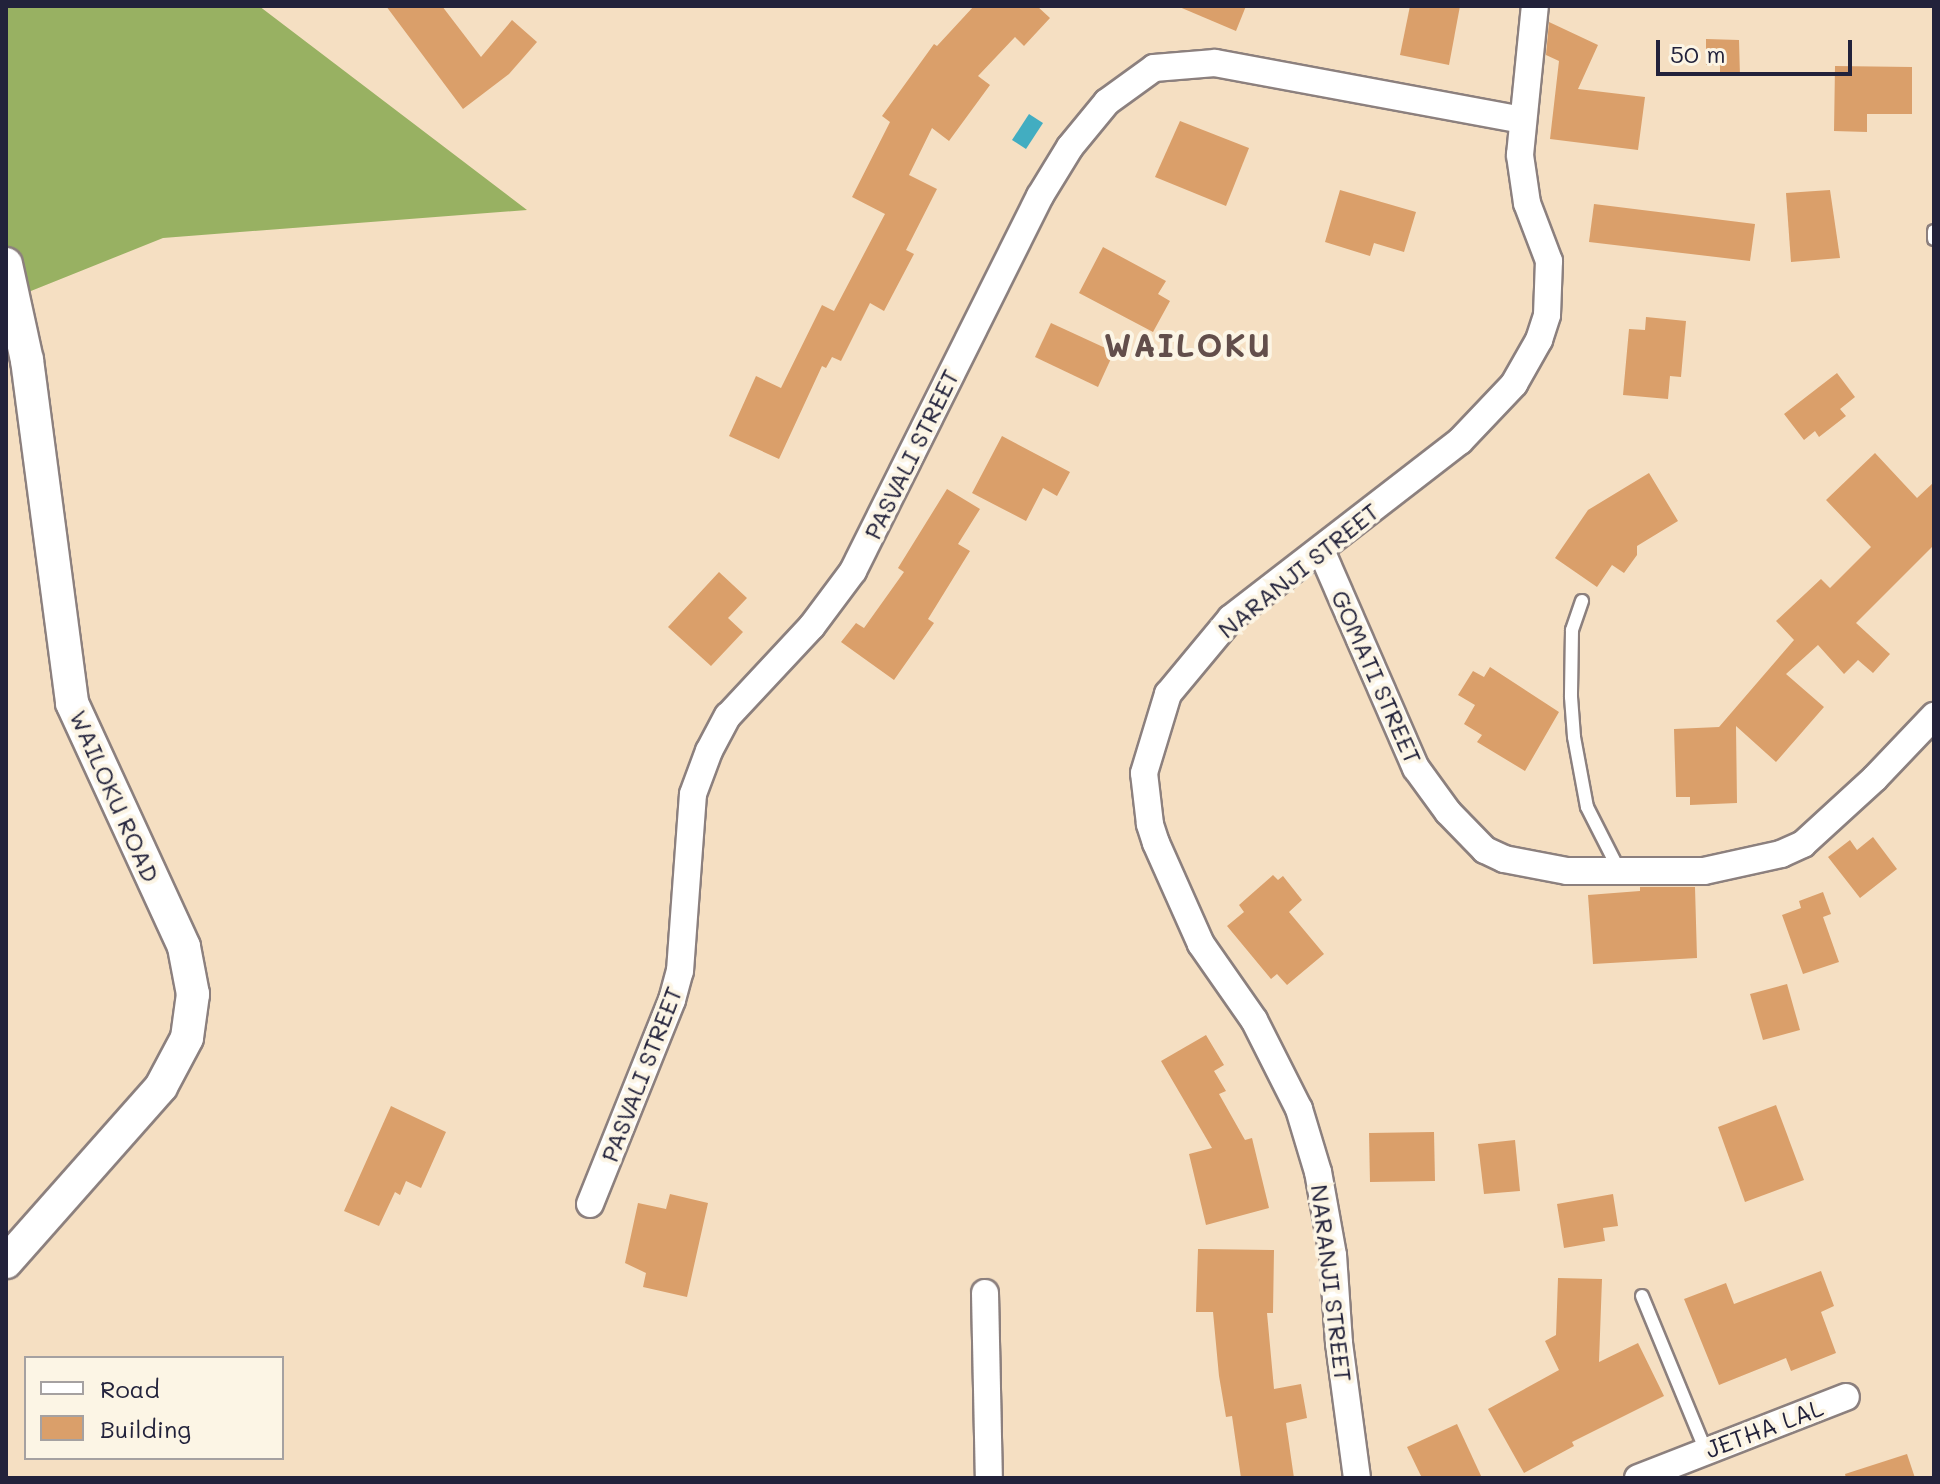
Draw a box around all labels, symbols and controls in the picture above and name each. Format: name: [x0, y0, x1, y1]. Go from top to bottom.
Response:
scale bar: [1660, 24, 1856, 74]
text: 50 m: [1670, 38, 1726, 69]
district label: WAILOKU: [1104, 325, 1272, 363]
street label: PASVALI STREET: [857, 364, 965, 544]
street label: NARANJI STREET: [1212, 496, 1384, 644]
street label: GOMATI STREET: [1326, 586, 1428, 768]
street label: WAILOKU ROAD: [64, 705, 166, 887]
street label: PASVALI STREET: [594, 982, 688, 1166]
street label: NARANJI STREET: [1306, 1183, 1358, 1383]
legend: [24, 1356, 284, 1460]
text: Road: [100, 1373, 160, 1404]
street label: JETHA LAL: [1701, 1392, 1827, 1464]
text: Building: [100, 1413, 191, 1444]

